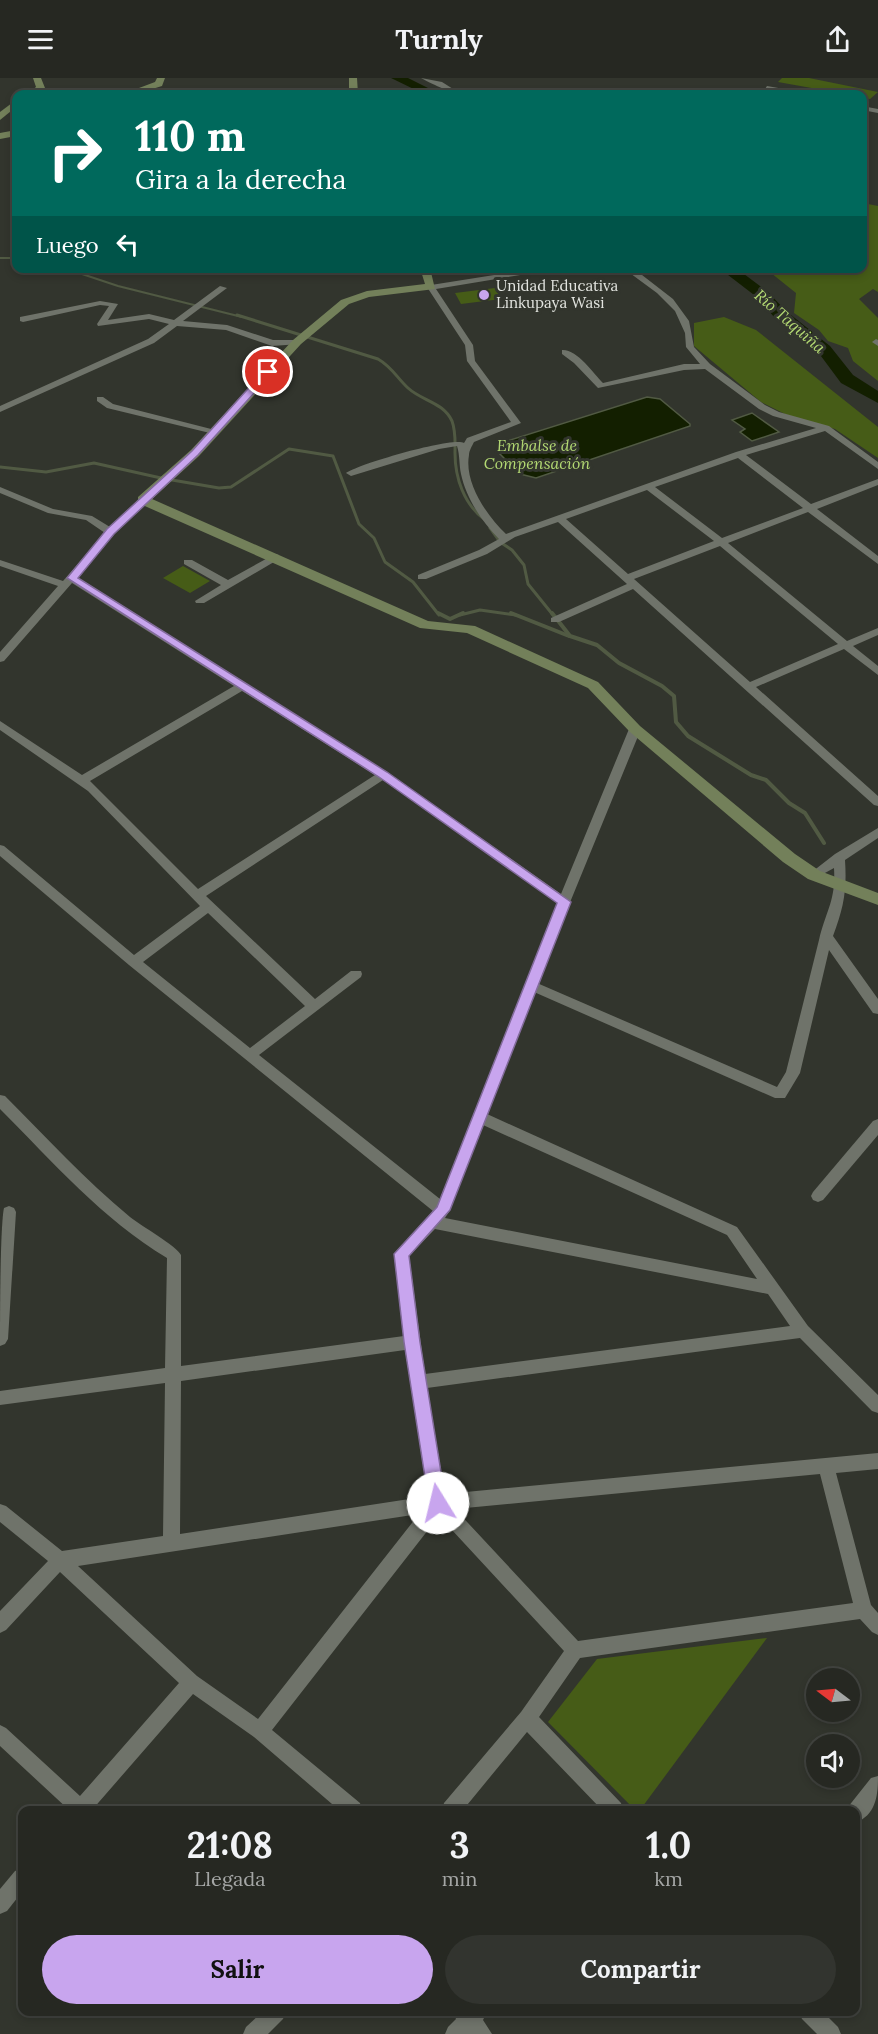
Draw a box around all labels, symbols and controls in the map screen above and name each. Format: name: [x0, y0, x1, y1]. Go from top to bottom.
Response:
text: Turnly: [395, 22, 483, 56]
icon: menu: [24, 23, 57, 56]
icon: share: [821, 23, 854, 56]
text: 110 m: [135, 109, 246, 163]
icon: right: [36, 114, 114, 192]
text: Gira a la derecha: [135, 162, 346, 196]
icon: left: [111, 228, 144, 261]
text: Luego: [36, 231, 99, 259]
place label: Unidad Educativa Linkupaya Wasi: [496, 276, 619, 312]
water label: Río Taquiña: [751, 285, 830, 357]
marker: Unidad Educativa Linkupaya Wasi: [477, 288, 491, 302]
pin: [242, 346, 293, 397]
icon: arrive: [251, 355, 284, 388]
water label: Embalse de Compensación: [484, 435, 590, 473]
position arrow: [406, 1471, 470, 1535]
north arrow: [806, 1668, 860, 1722]
map controls: [806, 1668, 860, 1788]
button: sound: [806, 1734, 860, 1788]
text: 21:08: [187, 1822, 273, 1868]
text: 3: [449, 1822, 470, 1868]
text: 1.0: [646, 1822, 691, 1868]
text: Llegada: [194, 1866, 266, 1891]
text: min: [442, 1866, 477, 1891]
text: km: [654, 1866, 683, 1891]
button: Salir: [42, 1935, 433, 2004]
button: Compartir: [445, 1935, 836, 2004]

